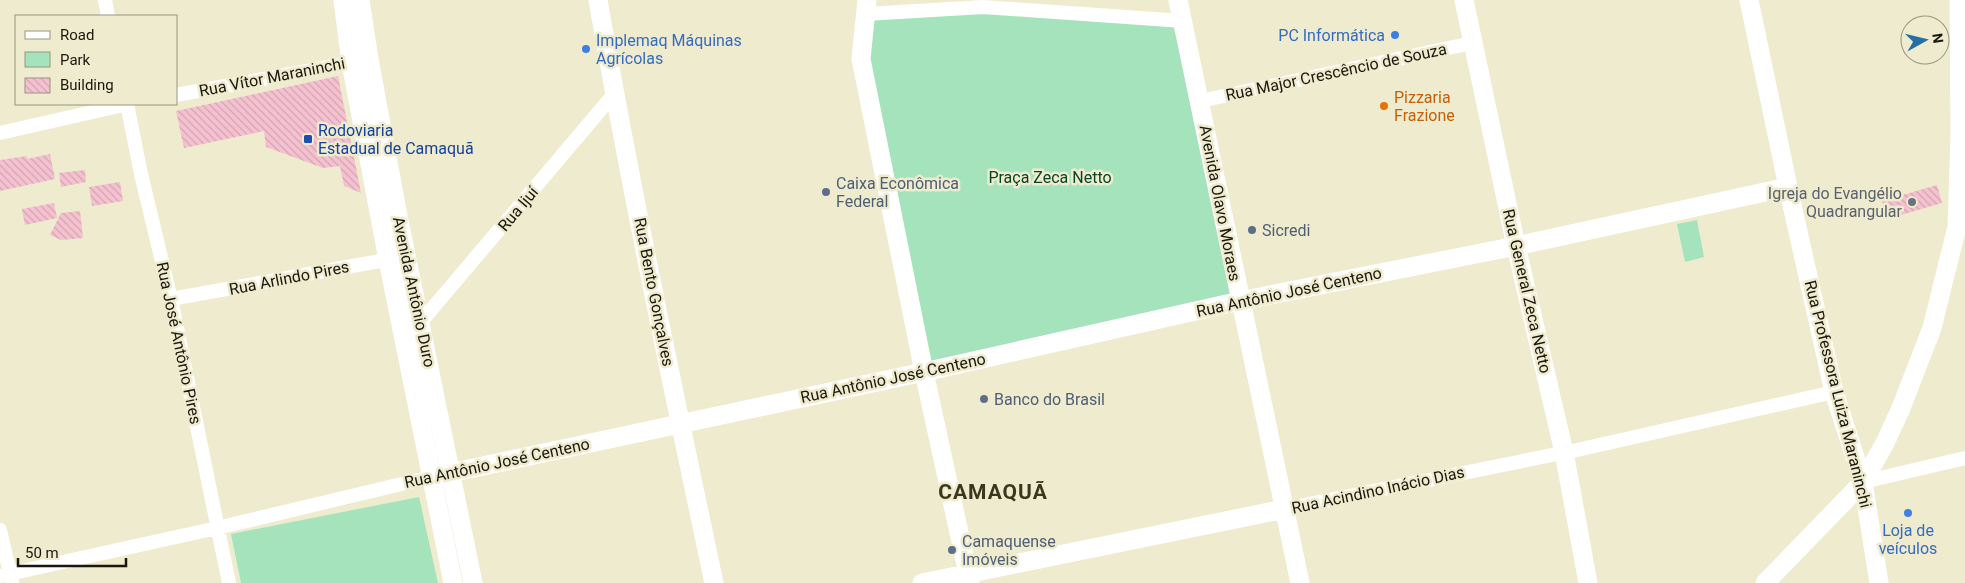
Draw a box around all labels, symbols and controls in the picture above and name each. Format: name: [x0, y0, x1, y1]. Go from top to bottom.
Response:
legend: [15, 15, 178, 105]
north arrow: [1900, 15, 1950, 65]
text: Road: [60, 26, 94, 44]
place label: PC Informática: [1278, 26, 1385, 45]
marker: PC Informática: [1389, 29, 1401, 41]
place label: Implemaq Máquinas Agrícolas: [596, 31, 742, 68]
text: N: [1929, 32, 1946, 44]
street label: Rua Major Crescêncio de Souza: [1224, 39, 1448, 105]
marker: Implemaq Máquinas Agrícolas: [580, 43, 592, 55]
text: Park: [60, 51, 91, 69]
street label: Rua Vítor Maraninchi: [197, 54, 347, 100]
text: Building: [60, 76, 114, 94]
place label: Pizzaria Frazione: [1394, 88, 1455, 125]
marker: Pizzaria Frazione: [1378, 100, 1390, 112]
place label: Rodoviaria Estadual de Camaquã: [318, 121, 474, 158]
street label: Avenida Olavo Moraes: [1196, 123, 1244, 283]
marker: Rodoviaria Estadual de Camaquã: [302, 133, 314, 145]
park label: Praça Zeca Netto: [988, 168, 1112, 187]
place label: Caixa Econômica Federal: [836, 174, 959, 211]
street label: Rua Ijuí: [494, 182, 543, 235]
place label: Igreja do Evangélio Quadrangular: [1768, 184, 1903, 221]
marker: Caixa Econômica Federal: [820, 186, 832, 198]
marker: Igreja do Evangélio Quadrangular: [1906, 196, 1918, 208]
street label: Rua General Zeca Netto: [1499, 207, 1555, 375]
street label: Avenida Antônio Duro: [389, 215, 439, 369]
street label: Rua Bento Gonçalves: [630, 216, 678, 368]
place label: Sicredi: [1262, 221, 1310, 240]
marker: Sicredi: [1246, 224, 1258, 236]
street label: Rua Arlindo Pires: [227, 257, 351, 299]
street label: Rua José Antônio Pires: [153, 260, 205, 426]
street label: Rua Antônio José Centeno: [1195, 263, 1383, 321]
street label: Rua Professora Luiza Maraninchi: [1800, 278, 1876, 510]
street label: Rua Antônio José Centeno: [799, 349, 987, 407]
place label: Banco do Brasil: [994, 390, 1105, 409]
marker: Banco do Brasil: [978, 393, 990, 405]
street label: Rua Antônio José Centeno: [403, 434, 591, 492]
street label: Rua Acindino Inácio Dias: [1290, 462, 1466, 518]
district label: CAMAQUÃ: [938, 480, 1048, 504]
marker: Loja de veículos: [1902, 507, 1914, 519]
place label: Loja de veículos: [1879, 521, 1937, 558]
place label: Camaquense Imóveis: [962, 532, 1056, 569]
scale bar: [18, 536, 125, 568]
text: 50 m: [25, 544, 59, 562]
marker: Camaquense Imóveis: [946, 544, 958, 556]

